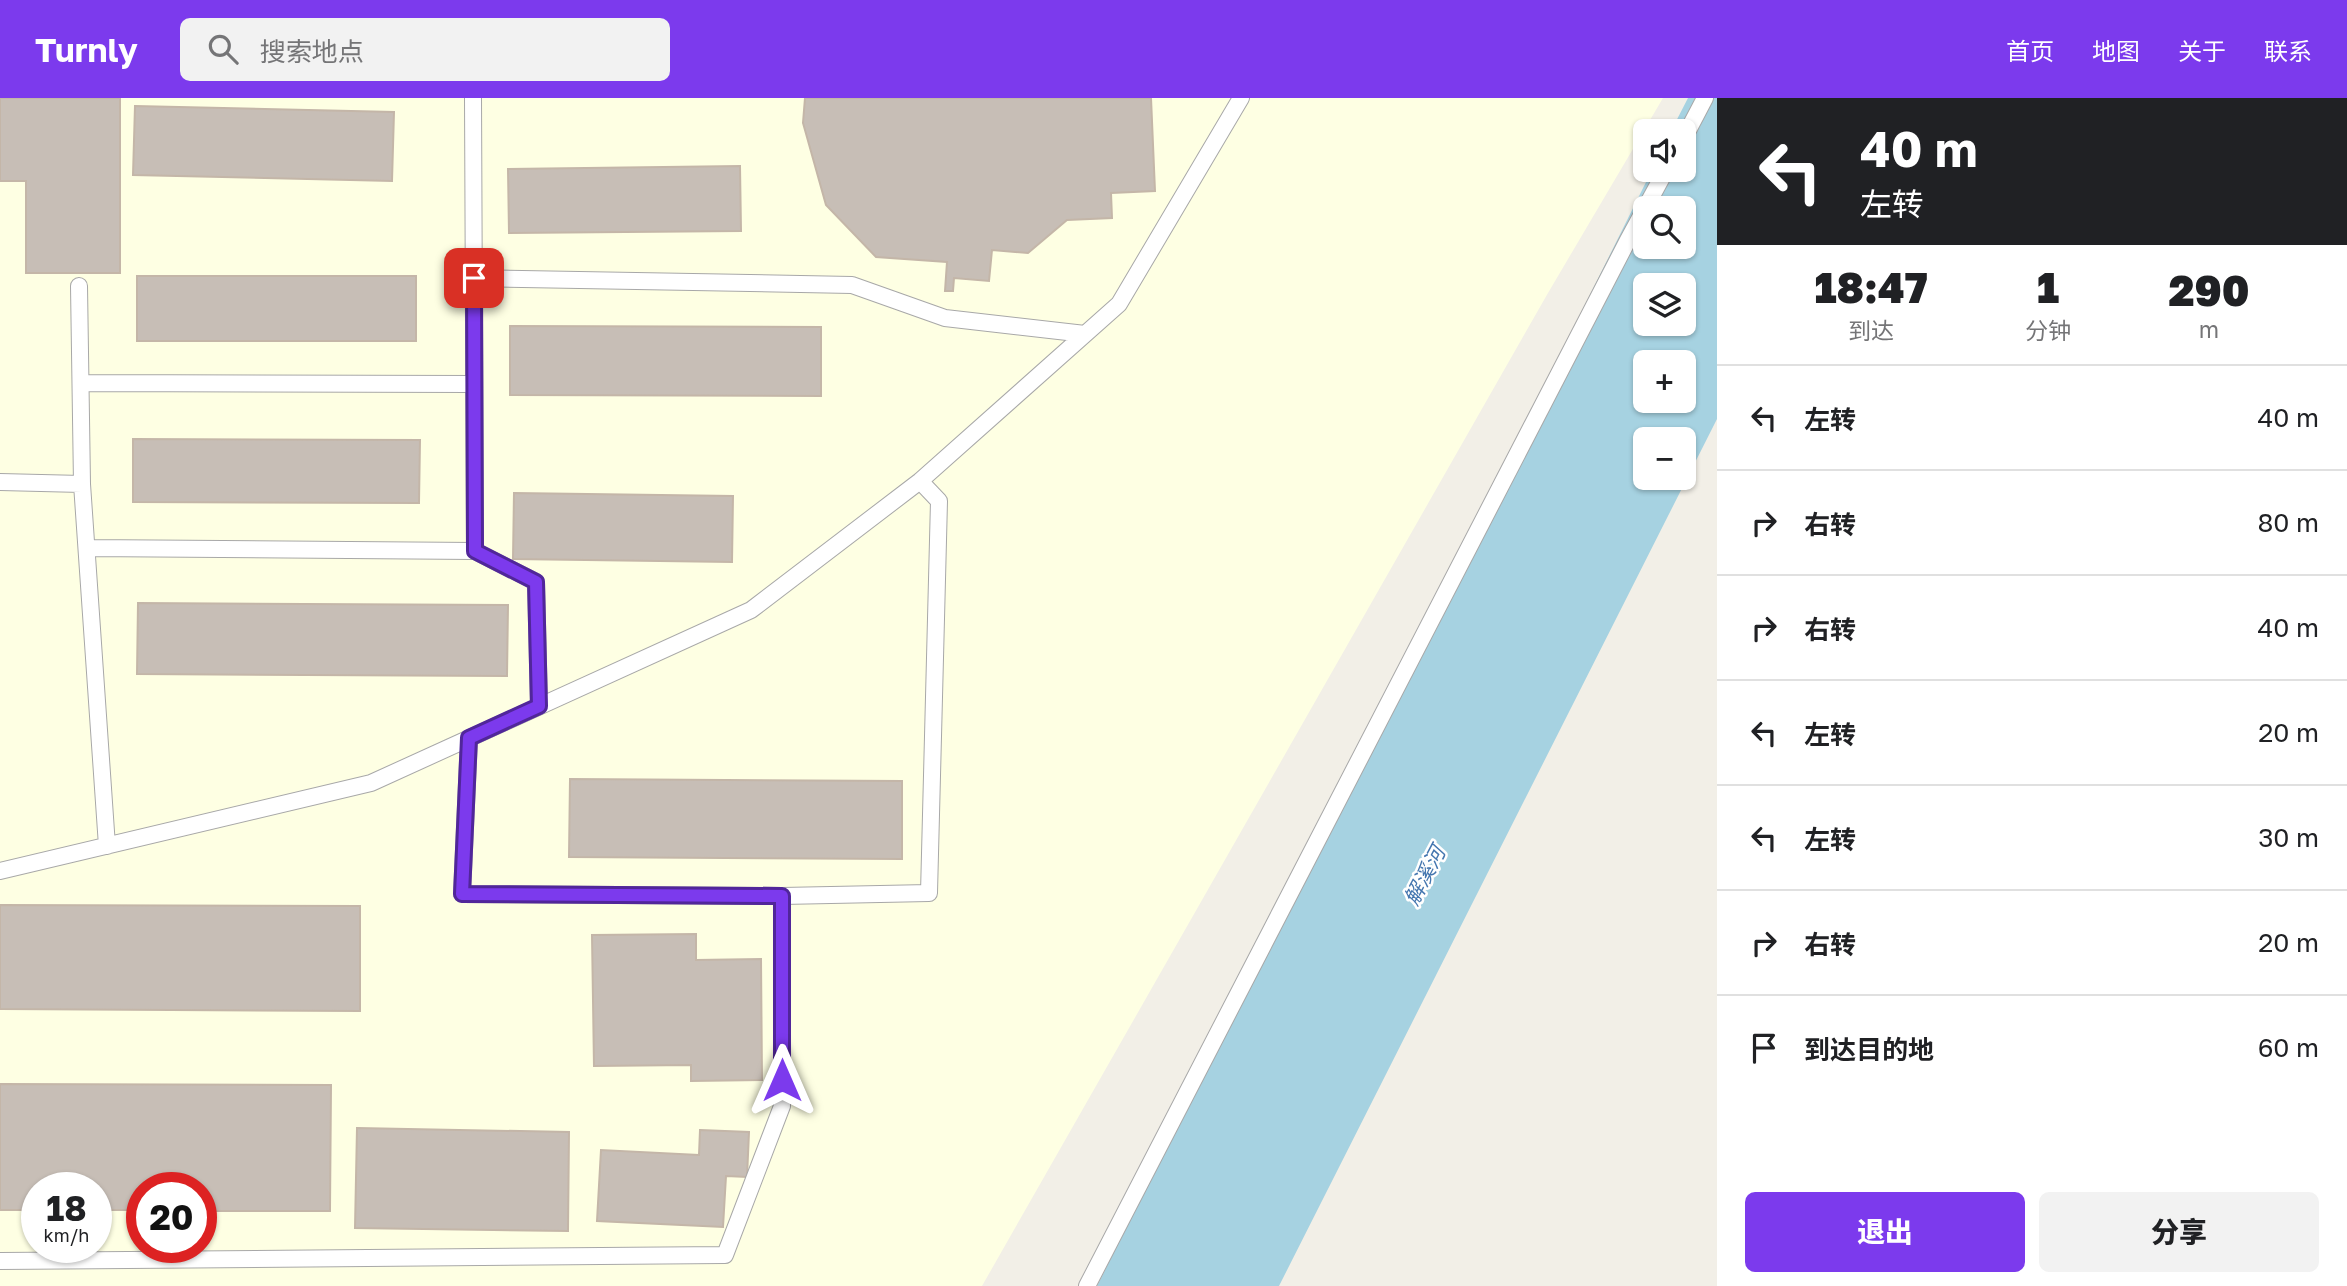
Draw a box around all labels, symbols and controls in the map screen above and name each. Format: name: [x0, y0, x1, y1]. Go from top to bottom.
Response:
search box: [180, 18, 670, 81]
text: Turnly: [35, 30, 138, 69]
icon: search: [204, 30, 242, 68]
text: 搜索地点: [260, 36, 364, 67]
text: 首页: [2006, 36, 2054, 65]
text: 地图: [2092, 36, 2140, 65]
text: 关于: [2178, 36, 2226, 65]
text: 联系: [2264, 36, 2312, 65]
map controls: [1633, 119, 1696, 490]
button: sound: [1633, 119, 1696, 182]
text: 40 m: [1860, 119, 1978, 178]
icon: left: [1745, 126, 1836, 217]
text: 左转: [1860, 185, 1924, 223]
button: search: [1633, 196, 1696, 259]
pin: [444, 248, 504, 308]
icon: arrive: [455, 259, 493, 297]
text: 18:47: [1814, 262, 1928, 312]
text: 1: [2037, 262, 2059, 312]
text: 290: [2168, 265, 2250, 315]
button: layers: [1633, 273, 1696, 336]
text: m: [2199, 315, 2219, 343]
text: 到达: [1848, 316, 1894, 344]
text: 分钟: [2025, 316, 2071, 344]
button: +: [1633, 350, 1696, 413]
icon: left: [1745, 399, 1783, 437]
text: 40 m: [2258, 402, 2319, 433]
text: 左转: [1804, 404, 1856, 435]
button: −: [1633, 427, 1696, 490]
icon: right: [1745, 504, 1783, 542]
text: 80 m: [2258, 507, 2319, 538]
text: 右转: [1804, 509, 1856, 540]
icon: right: [1745, 609, 1783, 647]
text: 40 m: [2258, 612, 2319, 643]
text: 右转: [1804, 614, 1856, 645]
icon: left: [1745, 714, 1783, 752]
text: 20 m: [2258, 717, 2319, 748]
text: 左转: [1804, 719, 1856, 750]
icon: left: [1745, 819, 1783, 857]
text: 30 m: [2258, 822, 2319, 853]
text: 左转: [1804, 824, 1856, 855]
water label: 解溪河: [1398, 838, 1452, 909]
icon: right: [1745, 924, 1783, 962]
text: 20 m: [2258, 927, 2319, 958]
text: 右转: [1804, 929, 1856, 960]
icon: arrive: [1745, 1029, 1783, 1067]
text: 60 m: [2258, 1032, 2319, 1063]
text: 到达目的地: [1804, 1034, 1934, 1065]
position arrow: [745, 1043, 819, 1117]
speed limit sign: 20: [126, 1172, 217, 1263]
text: 18: [46, 1187, 87, 1229]
button: 退出: [1745, 1192, 2025, 1272]
button: 分享: [2039, 1192, 2319, 1272]
text: km/h: [44, 1224, 89, 1246]

